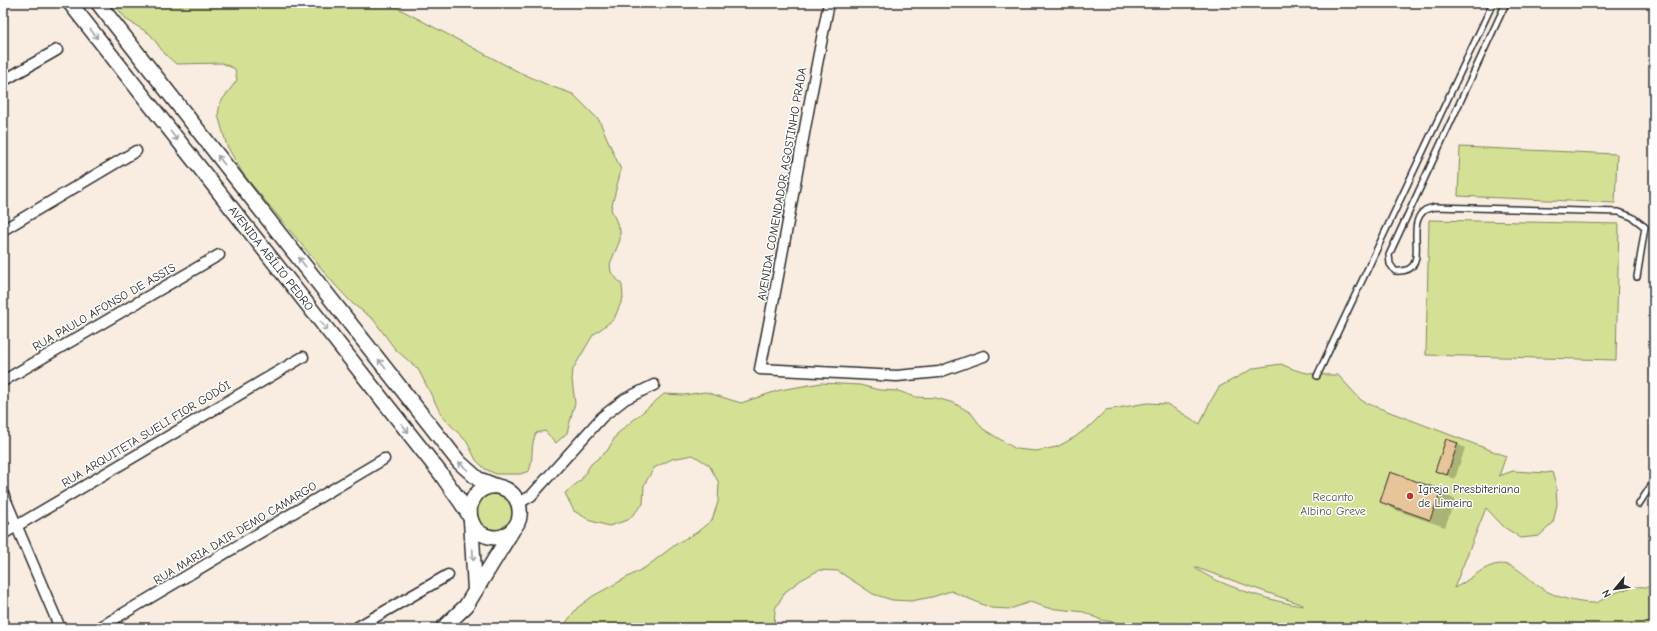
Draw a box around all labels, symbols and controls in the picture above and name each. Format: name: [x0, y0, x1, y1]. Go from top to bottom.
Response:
one-way arrow: [89, 28, 98, 39]
street label: AVENIDA COMENDADOR AGOSTINHO PRADA: [755, 66, 809, 302]
one-way arrow: [170, 131, 179, 142]
one-way arrow: [217, 155, 225, 166]
street label: AVENIDA ABÍLIO PEDRO: [226, 203, 317, 314]
one-way arrow: [297, 257, 306, 268]
street label: RUA PAULO AFONSO DE ASSIS: [30, 260, 178, 354]
one-way arrow: [320, 321, 328, 332]
one-way arrow: [378, 359, 386, 370]
street label: RUA ARQUITETA SUELI FIOR GODÓI: [59, 378, 233, 490]
one-way arrow: [400, 423, 409, 434]
one-way arrow: [458, 461, 469, 470]
street label: RUA MARIA DAIR DEMO CAMARGO: [151, 478, 319, 587]
place label: Igreja Presbiteriana de Limeira: [1418, 482, 1520, 510]
park label: Recanto Albino Greve: [1300, 490, 1366, 518]
marker: Igreja Presbiteriana de Limeira: [1405, 491, 1415, 501]
one-way arrow: [469, 548, 476, 561]
north arrow: [1595, 569, 1635, 609]
text: N: [1599, 587, 1614, 600]

